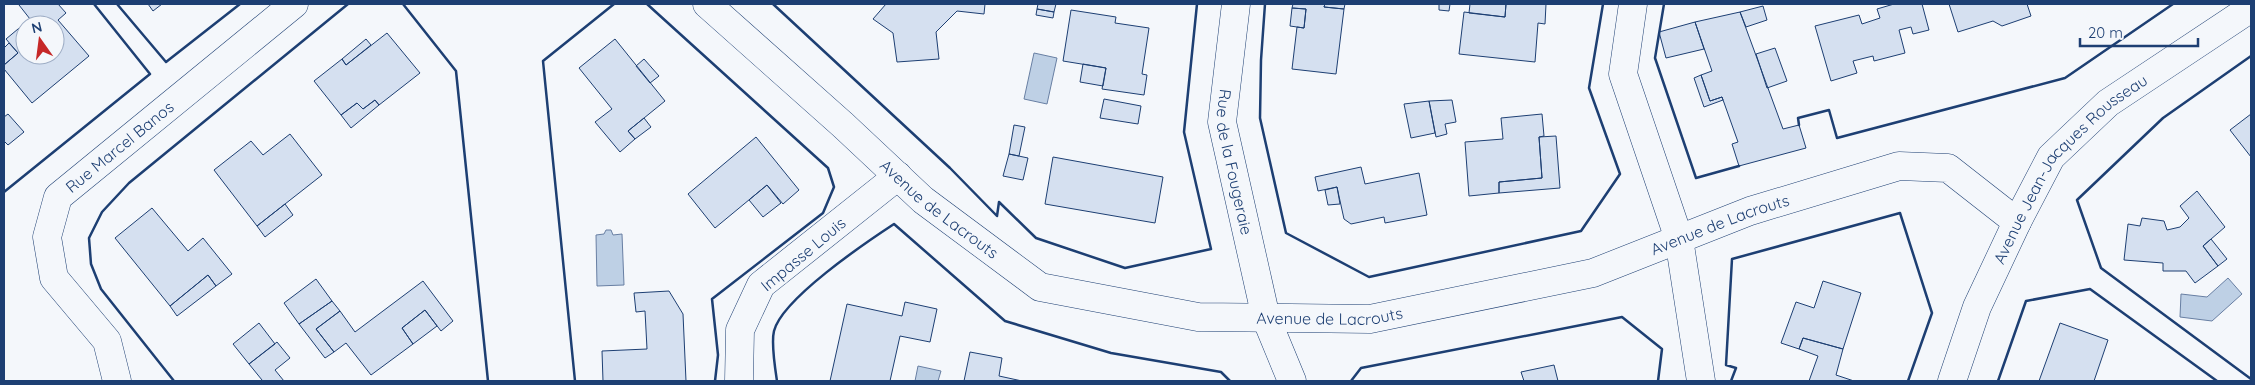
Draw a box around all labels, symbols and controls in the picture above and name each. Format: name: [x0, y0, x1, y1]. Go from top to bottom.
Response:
north arrow: [15, 15, 65, 65]
scale bar: [2080, 15, 2198, 47]
text: N: [30, 17, 44, 37]
text: 20 m: [2088, 23, 2123, 42]
street label: Avenue Jean-Jacques Rousseau: [1989, 70, 2151, 267]
street label: Rue de la Fougeraie: [1212, 88, 1257, 237]
street label: Rue Marcel Banos: [61, 97, 178, 197]
street label: Avenue de Lacrouts: [876, 155, 1002, 263]
street label: Avenue de Lacrouts: [1648, 190, 1792, 259]
street label: Impasse Louis: [757, 213, 849, 295]
street label: Avenue de Lacrouts: [1256, 303, 1404, 329]

